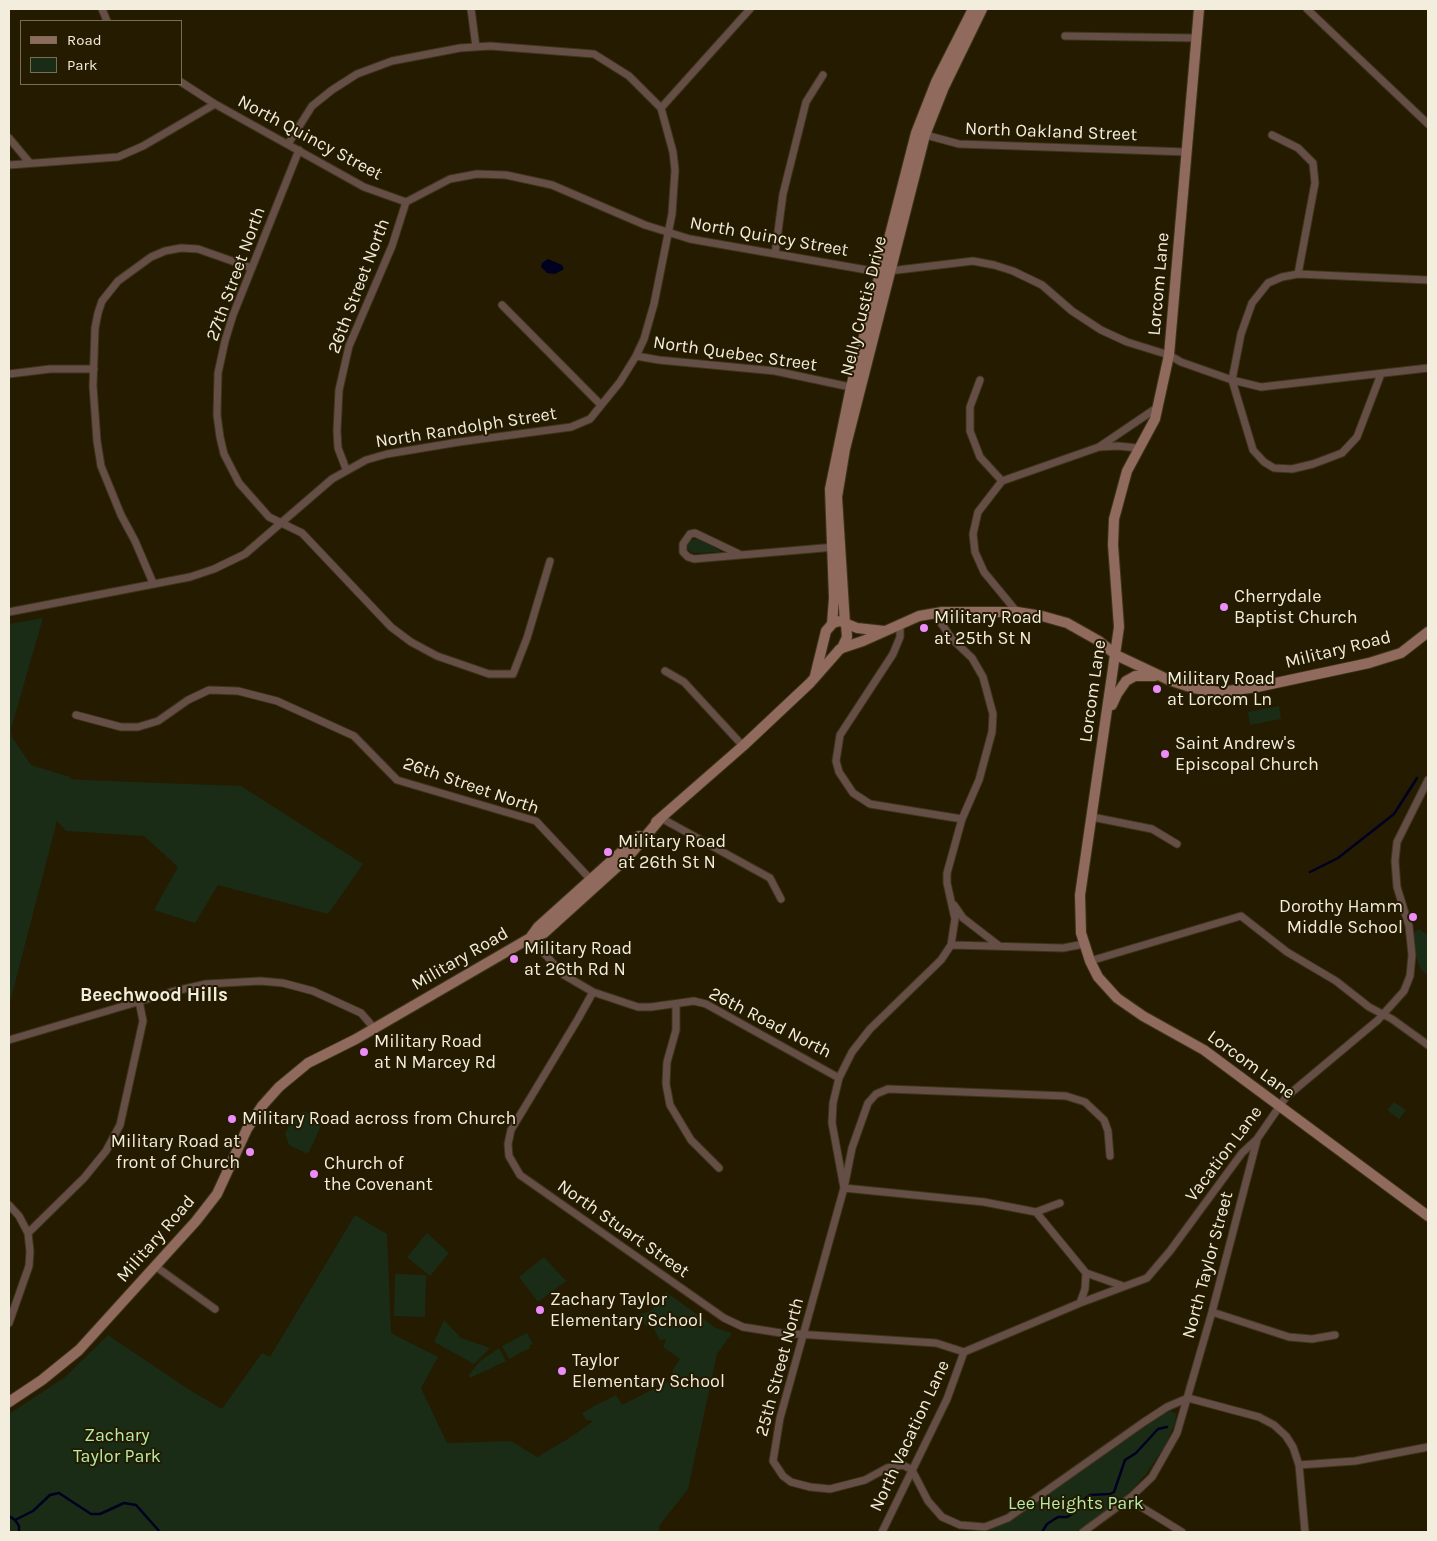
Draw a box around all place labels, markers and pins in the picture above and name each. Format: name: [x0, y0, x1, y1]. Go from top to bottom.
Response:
place label: Cherrydale Baptist Church: [1234, 586, 1358, 628]
marker: Cherrydale Baptist Church: [1218, 601, 1230, 613]
place label: Military Road at 25th St N: [934, 607, 1042, 650]
marker: Military Road at 25th St N: [918, 622, 930, 634]
place label: Military Road at Lorcom Ln: [1167, 668, 1275, 711]
marker: Military Road at Lorcom Ln: [1151, 683, 1163, 695]
place label: Saint Andrew's Episcopal Church: [1175, 733, 1319, 776]
marker: Saint Andrew's Episcopal Church: [1159, 748, 1171, 760]
place label: Military Road at 26th St N: [618, 831, 726, 874]
marker: Military Road at 26th St N: [602, 846, 614, 858]
place label: Dorothy Hamm Middle School: [1279, 896, 1403, 939]
marker: Dorothy Hamm Middle School: [1407, 911, 1419, 923]
place label: Military Road at 26th Rd N: [524, 938, 632, 981]
marker: Military Road at 26th Rd N: [508, 953, 520, 965]
place label: Military Road at N Marcey Rd: [374, 1031, 496, 1074]
marker: Military Road at N Marcey Rd: [358, 1046, 370, 1058]
place label: Military Road across from Church: [242, 1108, 516, 1130]
marker: Military Road across from Church: [226, 1113, 238, 1125]
place label: Military Road at front of Church: [111, 1131, 240, 1174]
marker: Military Road at front of Church: [244, 1146, 256, 1158]
place label: Church of the Covenant: [324, 1153, 433, 1196]
marker: Church of the Covenant: [308, 1168, 320, 1180]
place label: Zachary Taylor Elementary School: [550, 1289, 703, 1332]
marker: Zachary Taylor Elementary School: [534, 1304, 546, 1316]
place label: Taylor Elementary School: [572, 1350, 725, 1392]
marker: Taylor Elementary School: [556, 1365, 568, 1377]

